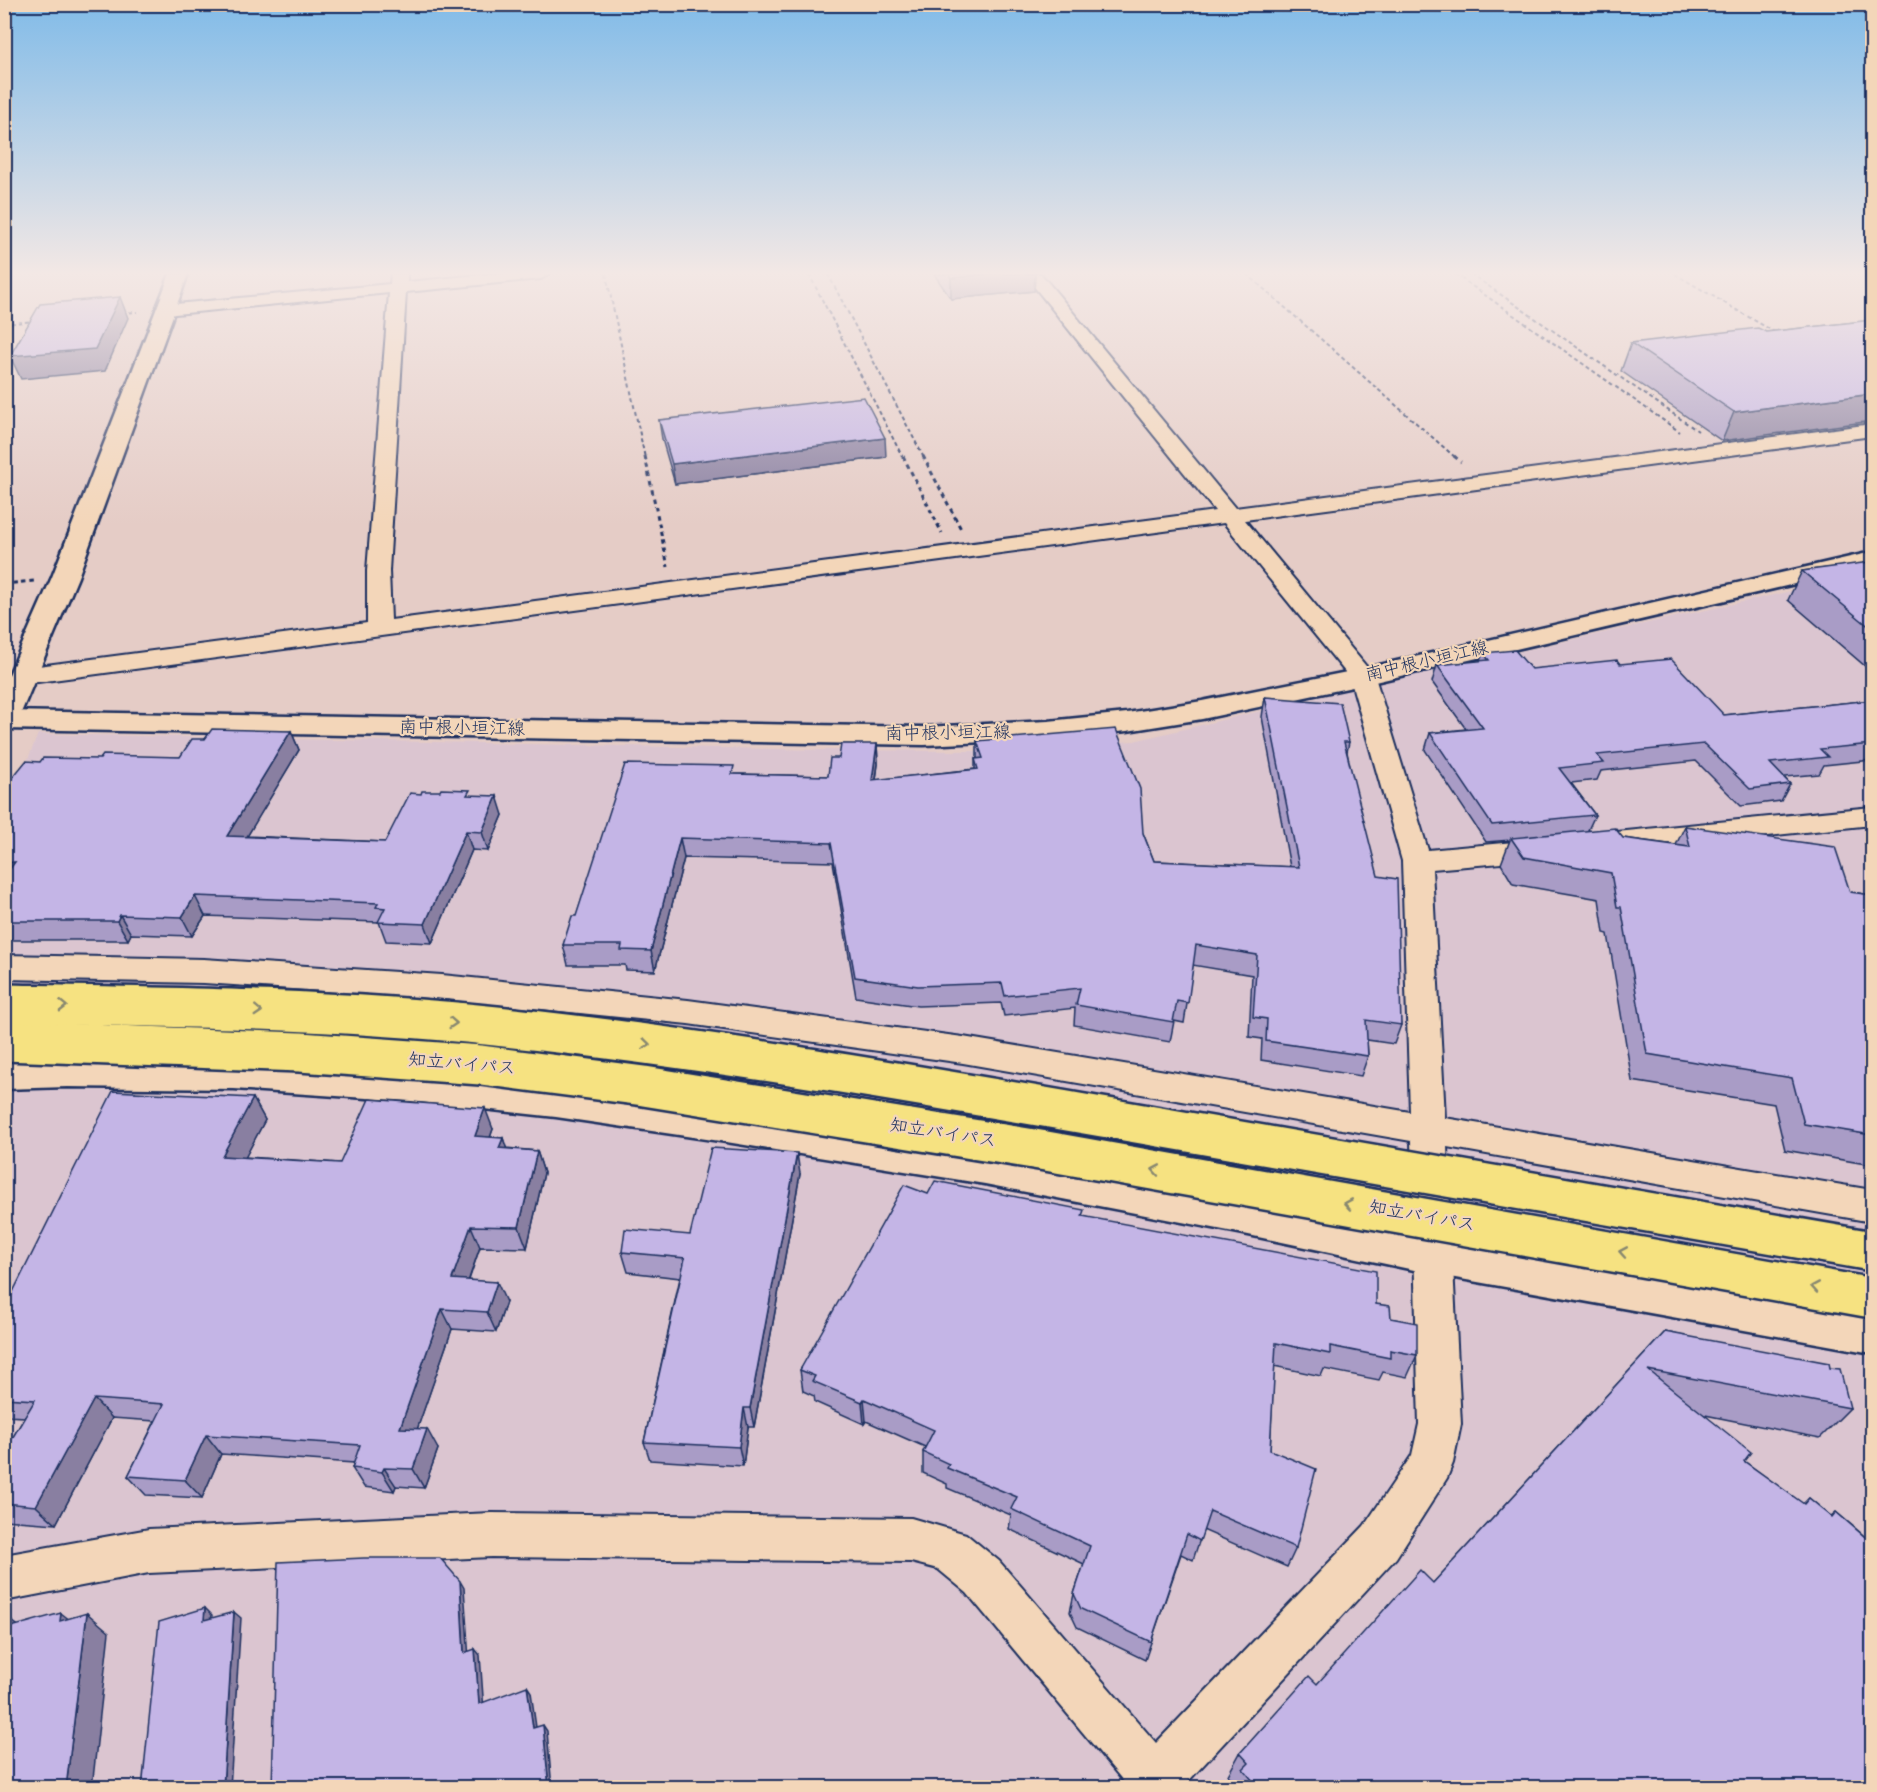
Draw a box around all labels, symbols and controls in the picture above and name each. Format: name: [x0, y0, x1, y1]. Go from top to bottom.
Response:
street label: 南中根小垣江線: [1362, 634, 1492, 690]
street label: 南中根小垣江線: [399, 713, 525, 745]
street label: 南中根小垣江線: [885, 718, 1011, 750]
one-way arrow: [58, 999, 67, 1012]
one-way arrow: [253, 1005, 262, 1018]
one-way arrow: [448, 1016, 457, 1029]
one-way arrow: [642, 1038, 651, 1050]
street label: 知立バイパス: [407, 1046, 517, 1084]
street label: 知立バイパス: [888, 1111, 998, 1157]
one-way arrow: [1152, 1164, 1162, 1177]
street label: 知立バイパス: [1366, 1193, 1478, 1241]
one-way arrow: [1344, 1198, 1354, 1211]
one-way arrow: [1618, 1246, 1628, 1259]
one-way arrow: [1810, 1282, 1820, 1294]

